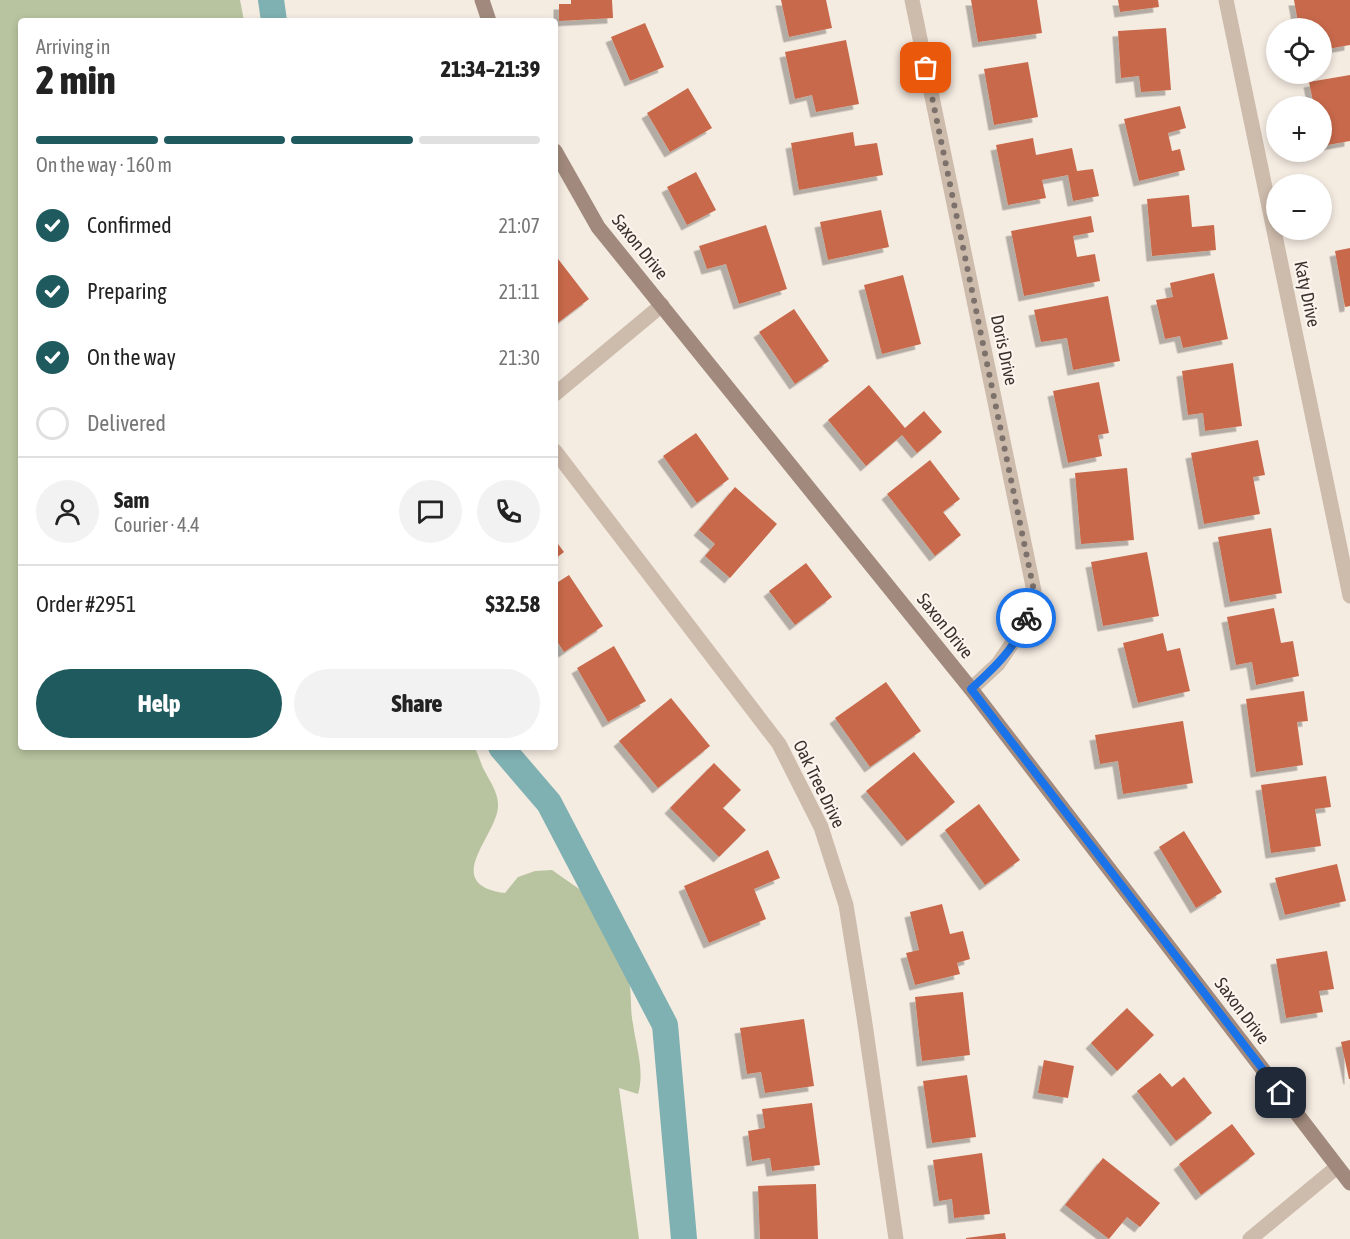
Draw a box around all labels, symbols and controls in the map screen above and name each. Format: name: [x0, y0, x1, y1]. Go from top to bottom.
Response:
map controls: [1266, 18, 1332, 240]
button: locate: [1266, 18, 1332, 84]
text: Arriving in: [36, 35, 110, 58]
pin: [900, 42, 951, 93]
icon: bag: [909, 51, 942, 84]
text: 21:34–21:39: [441, 56, 540, 82]
text: 2 min: [36, 58, 116, 102]
button: +: [1266, 96, 1332, 162]
text: On the way · 160 m: [36, 153, 172, 176]
button: −: [1266, 174, 1332, 240]
icon: check: [36, 209, 69, 242]
street label: Saxon Drive: [608, 210, 673, 283]
text: Confirmed: [87, 212, 172, 238]
text: 21:07: [498, 214, 540, 237]
street label: Katy Drive: [1290, 259, 1325, 329]
icon: check: [36, 275, 69, 308]
text: Preparing: [87, 278, 167, 304]
text: 21:11: [499, 280, 540, 303]
street label: Doris Drive: [987, 313, 1022, 387]
icon: check: [36, 341, 69, 374]
text: On the way: [87, 344, 176, 370]
text: 21:30: [499, 346, 540, 369]
text: Delivered: [87, 410, 166, 436]
button: person: [36, 480, 99, 543]
button: chat: [399, 480, 462, 543]
button: phone: [477, 480, 540, 543]
text: Sam: [114, 487, 149, 513]
text: Courier · 4.4: [114, 513, 200, 536]
courier: [996, 588, 1056, 648]
street label: Saxon Drive: [913, 589, 978, 662]
text: Order #2951: [36, 591, 136, 617]
text: $32.58: [485, 591, 540, 617]
icon: bike: [1010, 602, 1043, 635]
button: Help: [36, 669, 282, 738]
button: Share: [294, 669, 540, 738]
street label: Oak Tree Drive: [789, 736, 850, 831]
street label: Saxon Drive: [1211, 973, 1274, 1048]
pin: [1255, 1067, 1306, 1118]
icon: home: [1264, 1076, 1297, 1109]

